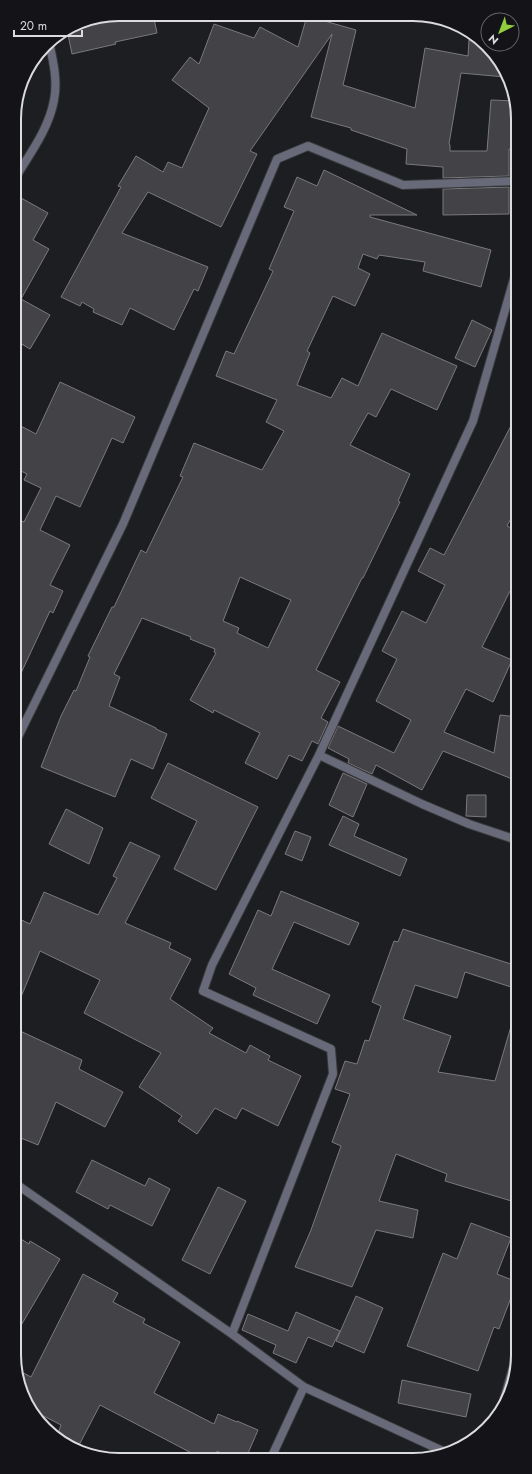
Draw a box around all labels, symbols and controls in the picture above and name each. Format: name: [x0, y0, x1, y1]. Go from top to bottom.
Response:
scale bar: [14, 12, 82, 38]
north arrow: [480, 12, 520, 52]
text: 20 m: [20, 17, 47, 35]
text: N: [485, 31, 502, 48]

